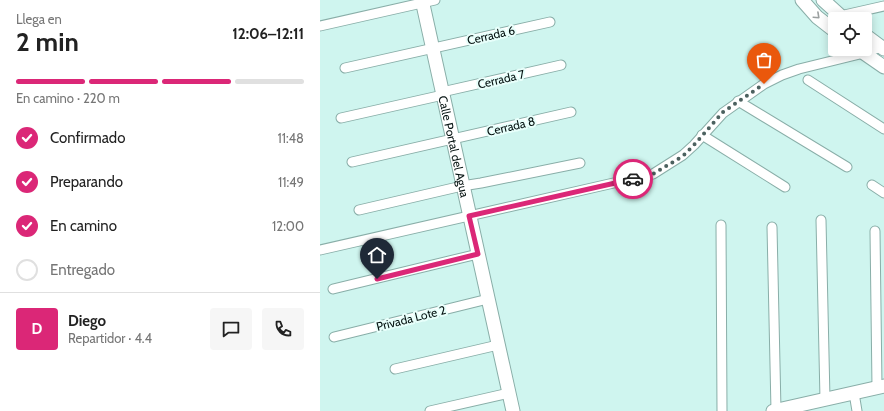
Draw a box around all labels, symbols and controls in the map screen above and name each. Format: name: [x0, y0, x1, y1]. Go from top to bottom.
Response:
text: Llega en: [16, 11, 62, 27]
one-way arrow: [813, 12, 820, 19]
map controls: [828, 12, 872, 56]
button: locate: [828, 12, 872, 56]
street label: Cerrada 6: [466, 22, 517, 48]
text: 12:06–12:11: [232, 25, 304, 43]
text: 2 min: [16, 26, 79, 58]
pin: [747, 43, 781, 84]
icon: bag: [753, 49, 775, 71]
street label: Cerrada 7: [476, 66, 526, 92]
text: En camino · 220 m: [16, 90, 120, 106]
street label: Calle Portal del Agua: [436, 94, 473, 199]
street label: Cerrada 8: [485, 113, 537, 139]
icon: check: [16, 127, 38, 149]
text: Confirmado: [50, 129, 125, 147]
text: 11:48: [277, 130, 304, 146]
courier: [613, 159, 653, 199]
icon: car: [622, 168, 644, 190]
icon: check: [16, 171, 38, 193]
text: Preparando: [50, 173, 123, 191]
text: 11:49: [278, 174, 304, 190]
icon: check: [16, 215, 38, 237]
text: En camino: [50, 217, 117, 235]
text: 12:00: [272, 218, 304, 234]
pin: [360, 238, 394, 279]
icon: home: [366, 244, 388, 266]
text: Entregado: [50, 261, 115, 279]
street label: Privada Lote 2: [375, 302, 447, 334]
button: chat: [210, 308, 252, 350]
button: phone: [262, 308, 304, 350]
text: Diego: [68, 312, 106, 330]
text: D: [32, 320, 42, 338]
text: Repartidor · 4.4: [68, 330, 152, 346]

